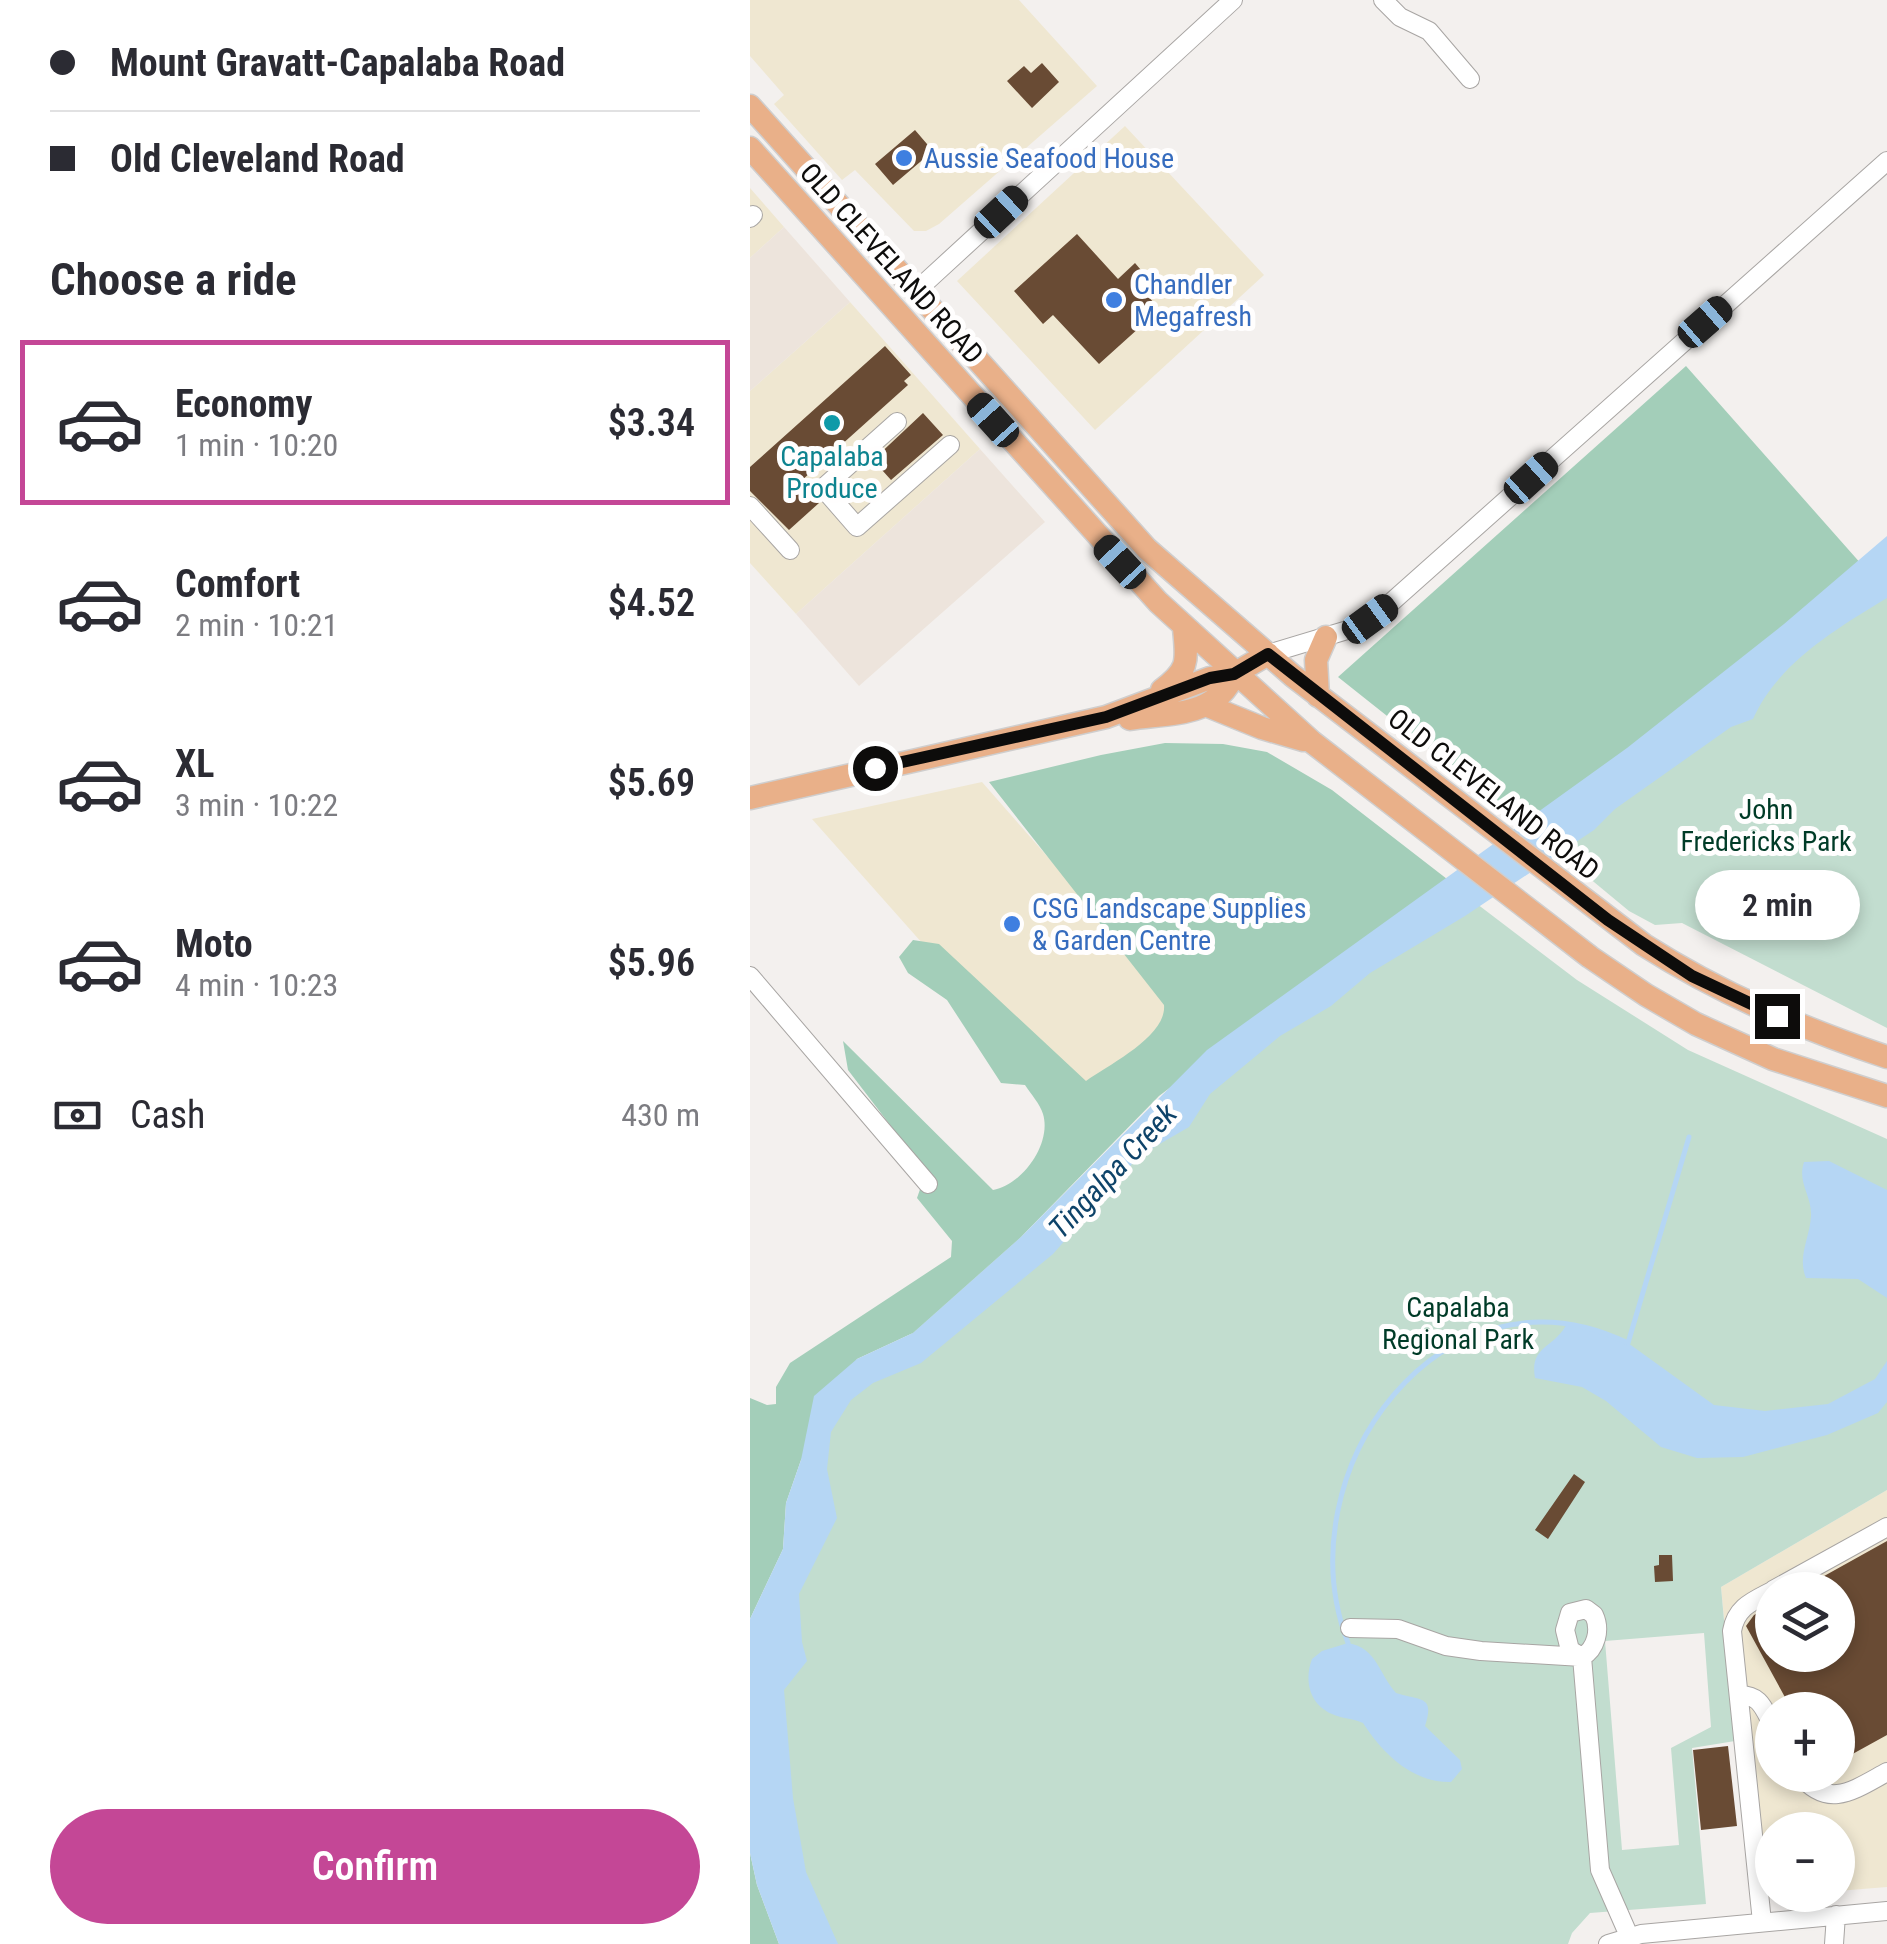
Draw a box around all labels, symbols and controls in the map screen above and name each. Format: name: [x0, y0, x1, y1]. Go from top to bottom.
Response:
text: Mount Gravatt-Capalaba Road: [110, 41, 565, 85]
text: Old Cleveland Road: [110, 137, 405, 181]
place label: Aussie Seafood House: [924, 142, 1174, 175]
marker: Aussie Seafood House: [893, 147, 915, 169]
street label: OLD CLEVELAND ROAD: [793, 156, 990, 370]
car: [969, 181, 1033, 243]
text: Choose a ride: [50, 253, 297, 306]
place label: Chandler Megafresh: [1134, 268, 1252, 333]
marker: Chandler Megafresh: [1103, 289, 1125, 311]
car: [1673, 291, 1737, 353]
icon: car: [55, 378, 145, 468]
text: Economy: [175, 382, 312, 426]
car: [962, 388, 1024, 452]
text: $3.34: [608, 401, 695, 445]
marker: Capalaba Produce: [821, 412, 843, 434]
text: 1 min · 10:20: [175, 426, 338, 464]
place label: Capalaba Produce: [780, 440, 884, 505]
car: [1499, 447, 1563, 509]
car: [1089, 530, 1151, 594]
icon: car: [55, 558, 145, 648]
text: Comfort: [175, 562, 300, 606]
text: $4.52: [608, 581, 695, 625]
car: [1337, 589, 1403, 649]
text: 2 min · 10:21: [175, 606, 338, 644]
street label: OLD CLEVELAND ROAD: [1382, 702, 1606, 887]
icon: car: [55, 738, 145, 828]
text: XL: [175, 742, 214, 786]
route start: [853, 746, 898, 791]
text: $5.69: [608, 761, 695, 805]
text: 3 min · 10:22: [175, 786, 338, 824]
park label: John Fredericks Park: [1680, 793, 1852, 858]
callout: 2 min: [1694, 871, 1860, 941]
text: 2 min: [1742, 886, 1813, 924]
place label: CSG Landscape Supplies & Garden Centre: [1032, 892, 1306, 957]
marker: CSG Landscape Supplies & Garden Centre: [1001, 913, 1023, 935]
icon: car: [55, 918, 145, 1008]
text: Moto: [175, 922, 253, 966]
text: $5.96: [608, 941, 695, 985]
text: 4 min · 10:23: [175, 966, 338, 1004]
route end: [1755, 994, 1800, 1039]
icon: cash: [50, 1088, 105, 1143]
text: Cash: [130, 1093, 205, 1137]
water label: Tingalpa Creek: [1041, 1095, 1185, 1245]
text: 430 m: [621, 1096, 700, 1134]
park label: Capalaba Regional Park: [1382, 1291, 1534, 1356]
map controls: [1755, 1572, 1855, 1912]
button: layers: [1755, 1572, 1855, 1672]
button: +: [1755, 1692, 1855, 1792]
button: Confirm: [50, 1809, 700, 1924]
button: −: [1755, 1812, 1855, 1912]

